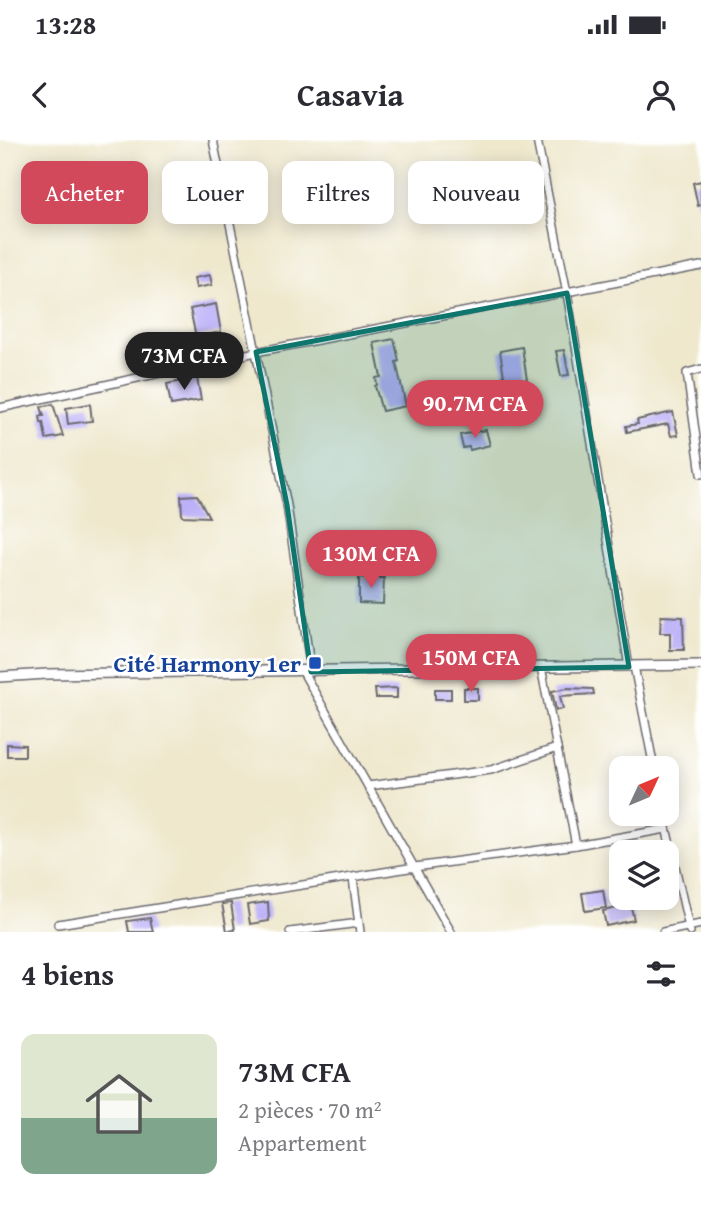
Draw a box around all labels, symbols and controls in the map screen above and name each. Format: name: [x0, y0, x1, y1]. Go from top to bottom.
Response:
text: 13:28: [35, 5, 96, 44]
text: Casavia: [297, 71, 404, 118]
icon: back: [21, 76, 59, 114]
icon: person: [642, 76, 680, 114]
chip: Acheter: [21, 161, 148, 224]
chip: Louer: [162, 161, 268, 224]
chip: Filtres: [282, 161, 394, 224]
chip: Nouveau: [408, 161, 544, 224]
pin: 73M CFA: [119, 332, 249, 392]
text: 73M CFA: [141, 338, 227, 371]
pin: 90.7M CFA: [395, 380, 555, 440]
text: 90.7M CFA: [422, 386, 528, 419]
pin: 130M CFA: [299, 531, 443, 590]
text: 130M CFA: [322, 536, 420, 569]
pin: 150M CFA: [399, 634, 543, 694]
text: 150M CFA: [422, 640, 520, 673]
place label: Cité Harmony 1er: [114, 646, 301, 681]
marker: Cité Harmony 1er: [307, 655, 323, 671]
north arrow: [609, 756, 679, 826]
map controls: [609, 756, 679, 910]
button: layers: [609, 840, 679, 910]
text: 4 biens: [21, 952, 114, 996]
icon: filters: [642, 955, 680, 993]
text: 73M CFA: [238, 1049, 351, 1093]
icon: home: [77, 1062, 161, 1146]
text: 2 pièces · 70 m²: [238, 1093, 382, 1126]
text: Appartement: [238, 1126, 367, 1159]

